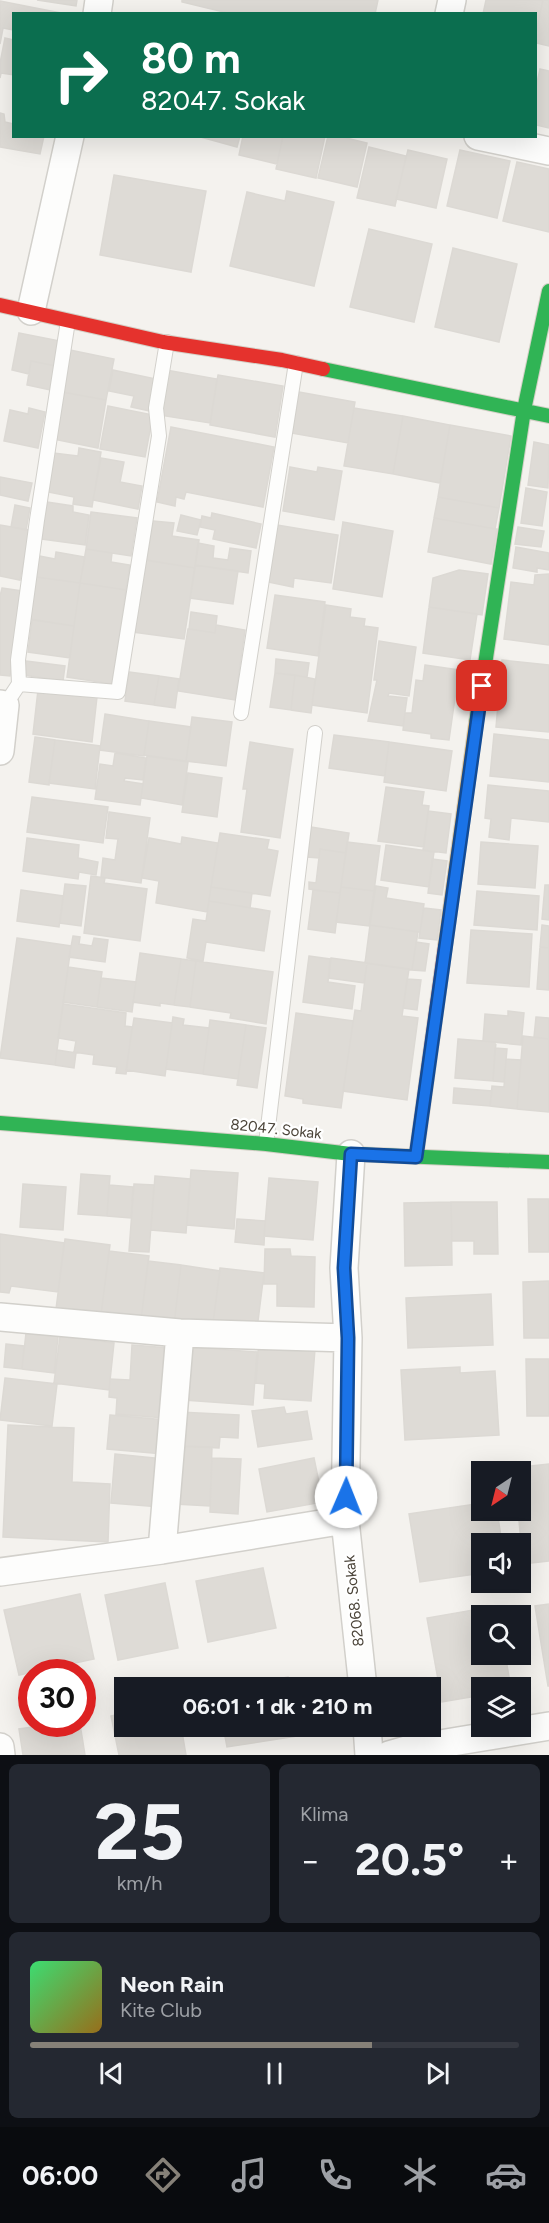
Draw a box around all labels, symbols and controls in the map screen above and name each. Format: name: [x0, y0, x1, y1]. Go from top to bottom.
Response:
text: 80 m: [141, 33, 241, 84]
icon: right: [42, 36, 120, 114]
text: 82047. Sokak: [141, 84, 305, 117]
pin: [456, 660, 507, 711]
icon: arrive: [465, 669, 498, 702]
street label: 82047. Sokak: [230, 1115, 323, 1143]
north arrow: [471, 1461, 531, 1521]
map controls: [471, 1461, 531, 1737]
position arrow: [314, 1465, 378, 1529]
button: sound: [471, 1533, 531, 1593]
street label: 82068. Sokak: [340, 1554, 368, 1648]
button: search: [471, 1605, 531, 1665]
speed limit sign: 30: [18, 1659, 96, 1737]
button: layers: [471, 1677, 531, 1737]
text: 06:01 · 1 dk · 210 m: [183, 1693, 372, 1720]
text: 25: [94, 1785, 185, 1879]
text: Klima: [300, 1802, 348, 1826]
text: 20.5°: [355, 1832, 464, 1886]
text: −: [300, 1841, 321, 1880]
text: +: [498, 1841, 519, 1880]
text: km/h: [117, 1871, 162, 1895]
text: Neon Rain: [120, 1971, 224, 1998]
text: Kite Club: [120, 1998, 202, 2022]
icon: previous: [95, 2057, 128, 2090]
icon: pause: [258, 2057, 291, 2090]
icon: next: [421, 2057, 454, 2090]
icon: directions: [142, 2154, 184, 2196]
icon: music: [228, 2154, 270, 2196]
icon: phone: [314, 2154, 356, 2196]
icon: climate: [399, 2154, 441, 2196]
icon: car: [485, 2154, 527, 2196]
text: 06:00: [22, 2159, 98, 2192]

